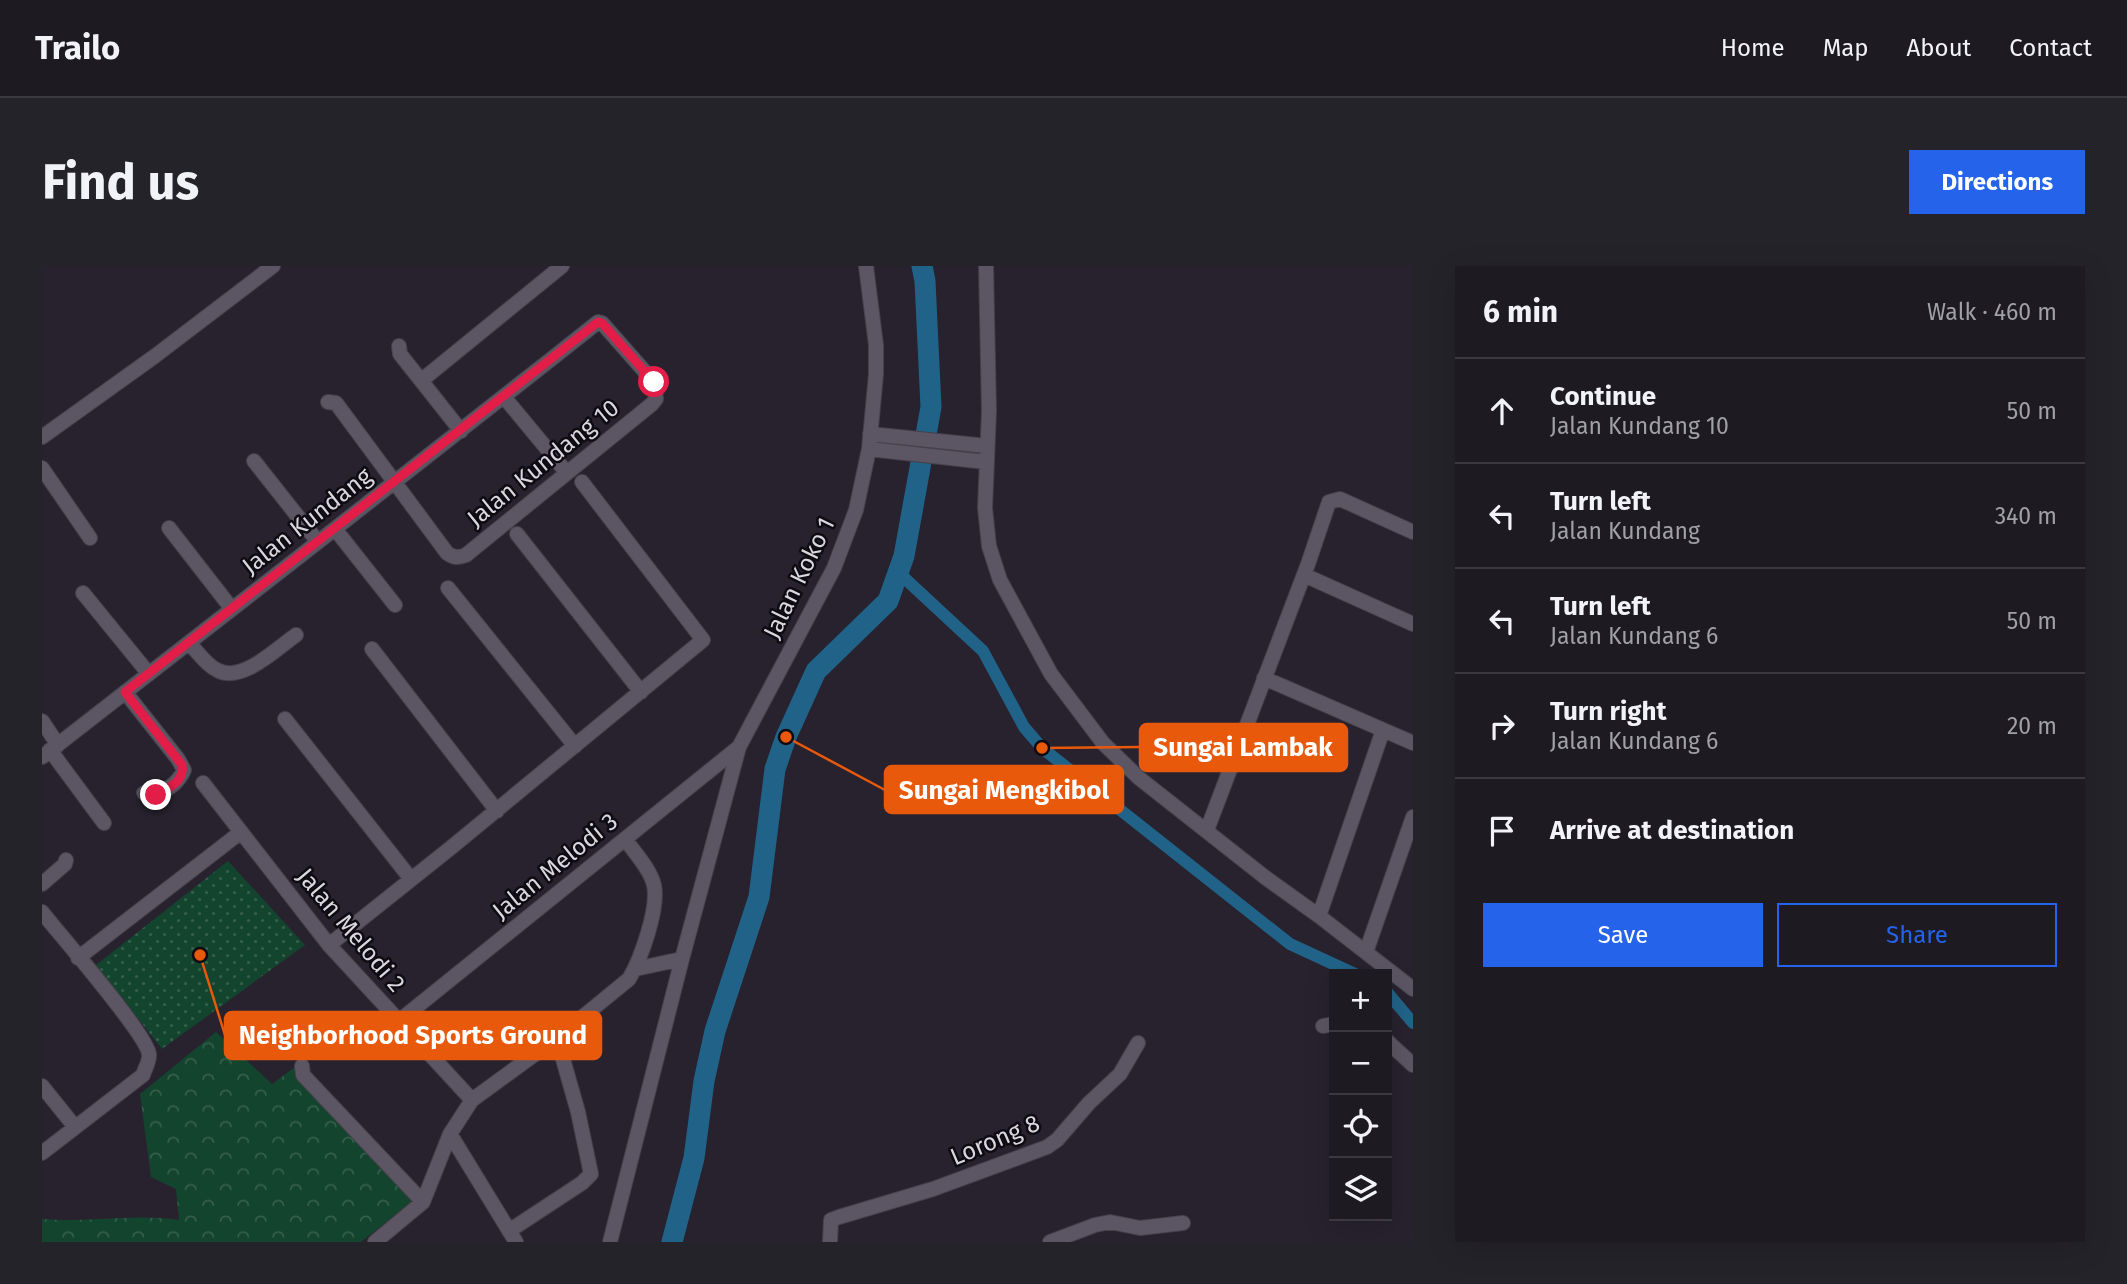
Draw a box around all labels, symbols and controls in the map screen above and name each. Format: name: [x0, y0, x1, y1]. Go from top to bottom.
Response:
text: Trailo: [35, 28, 120, 68]
text: Home: [1721, 34, 1785, 62]
text: Map: [1823, 34, 1869, 62]
text: About: [1907, 34, 1971, 62]
text: Contact: [2009, 34, 2092, 62]
button: Directions: [1909, 150, 2085, 214]
text: Find us: [42, 153, 199, 212]
text: 6 min: [1483, 294, 1558, 330]
text: Walk · 460 m: [1927, 298, 2057, 326]
route start: [638, 366, 669, 397]
text: Continue: [1550, 381, 1656, 412]
icon: ahead: [1483, 392, 1521, 430]
street label: Jalan Kundang 10: [462, 393, 624, 533]
text: 50 m: [2007, 397, 2057, 425]
text: Jalan Kundang 10: [1550, 412, 1729, 440]
street label: Jalan Kundang: [237, 461, 378, 580]
text: Turn left: [1550, 486, 1651, 517]
icon: left: [1483, 497, 1521, 535]
text: 340 m: [1995, 502, 2057, 530]
street label: Jalan Koko 1: [758, 513, 840, 643]
text: Jalan Kundang: [1550, 517, 1700, 545]
text: Turn left: [1550, 591, 1651, 622]
icon: left: [1483, 602, 1521, 640]
text: 50 m: [2007, 607, 2057, 635]
text: Jalan Kundang 6: [1550, 622, 1718, 650]
text: Turn right: [1550, 696, 1667, 727]
icon: right: [1483, 707, 1521, 745]
text: 20 m: [2007, 712, 2057, 740]
callout: Sungai Lambak: [1140, 724, 1347, 771]
text: Jalan Kundang 6: [1550, 727, 1718, 755]
text: Sungai Lambak: [1153, 732, 1333, 763]
callout: Sungai Mengkibol: [885, 766, 1123, 813]
text: Sungai Mengkibol: [899, 775, 1109, 806]
route end: [140, 779, 171, 810]
street label: Jalan Melodi 3: [487, 807, 623, 925]
icon: arrive: [1483, 812, 1521, 850]
text: Arrive at destination: [1550, 815, 1794, 846]
street label: Jalan Melodi 2: [291, 863, 411, 997]
button: Save: [1483, 903, 1763, 967]
button: Share: [1777, 903, 2057, 967]
map controls: [1329, 969, 1392, 1221]
button: +: [1329, 969, 1392, 1032]
callout: Neighborhood Sports Ground: [225, 1012, 601, 1059]
text: Neighborhood Sports Ground: [239, 1020, 587, 1051]
button: −: [1329, 1032, 1392, 1095]
button: locate: [1329, 1095, 1392, 1158]
street label: Lorong 8: [946, 1109, 1044, 1171]
button: layers: [1329, 1158, 1392, 1221]

